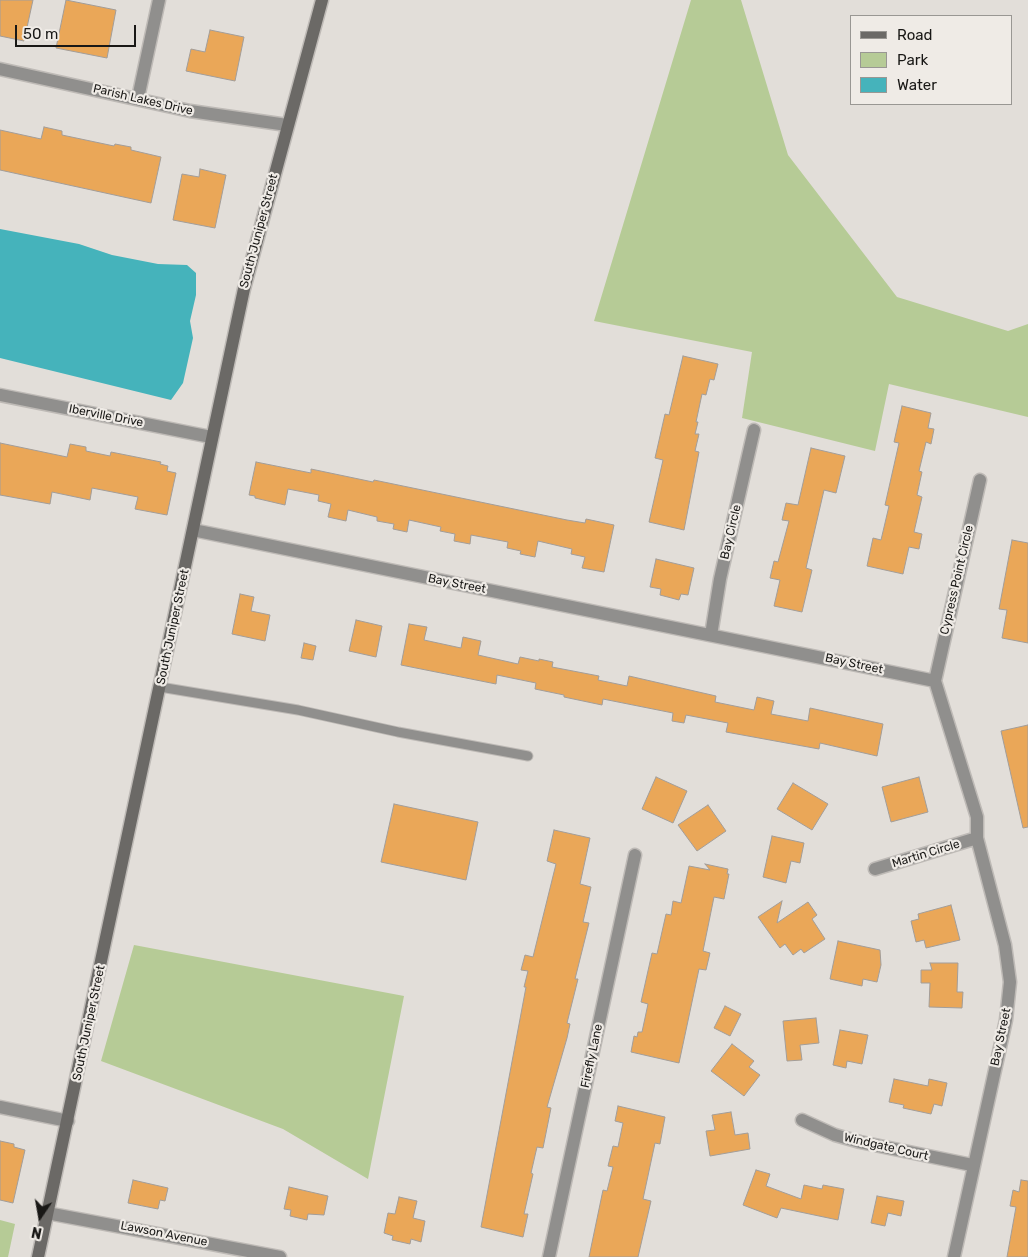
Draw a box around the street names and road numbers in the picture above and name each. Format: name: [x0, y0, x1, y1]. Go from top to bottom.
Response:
street label: Parish Lakes Drive: [92, 82, 194, 118]
street label: South Juniper Street: [237, 172, 281, 290]
street label: Iberville Drive: [68, 402, 144, 430]
street label: Bay Circle: [718, 503, 744, 561]
street label: Cypress Point Circle: [937, 524, 977, 636]
street label: South Juniper Street: [154, 568, 192, 686]
street label: Bay Street: [427, 571, 487, 597]
street label: Bay Street: [824, 651, 884, 677]
street label: Martin Circle: [890, 837, 962, 871]
street label: South Juniper Street: [70, 964, 108, 1082]
street label: Bay Street: [988, 1007, 1014, 1067]
street label: Firefly Lane: [578, 1023, 606, 1089]
street label: Windgate Court: [842, 1130, 930, 1164]
street label: Lawson Avenue: [119, 1219, 209, 1249]

